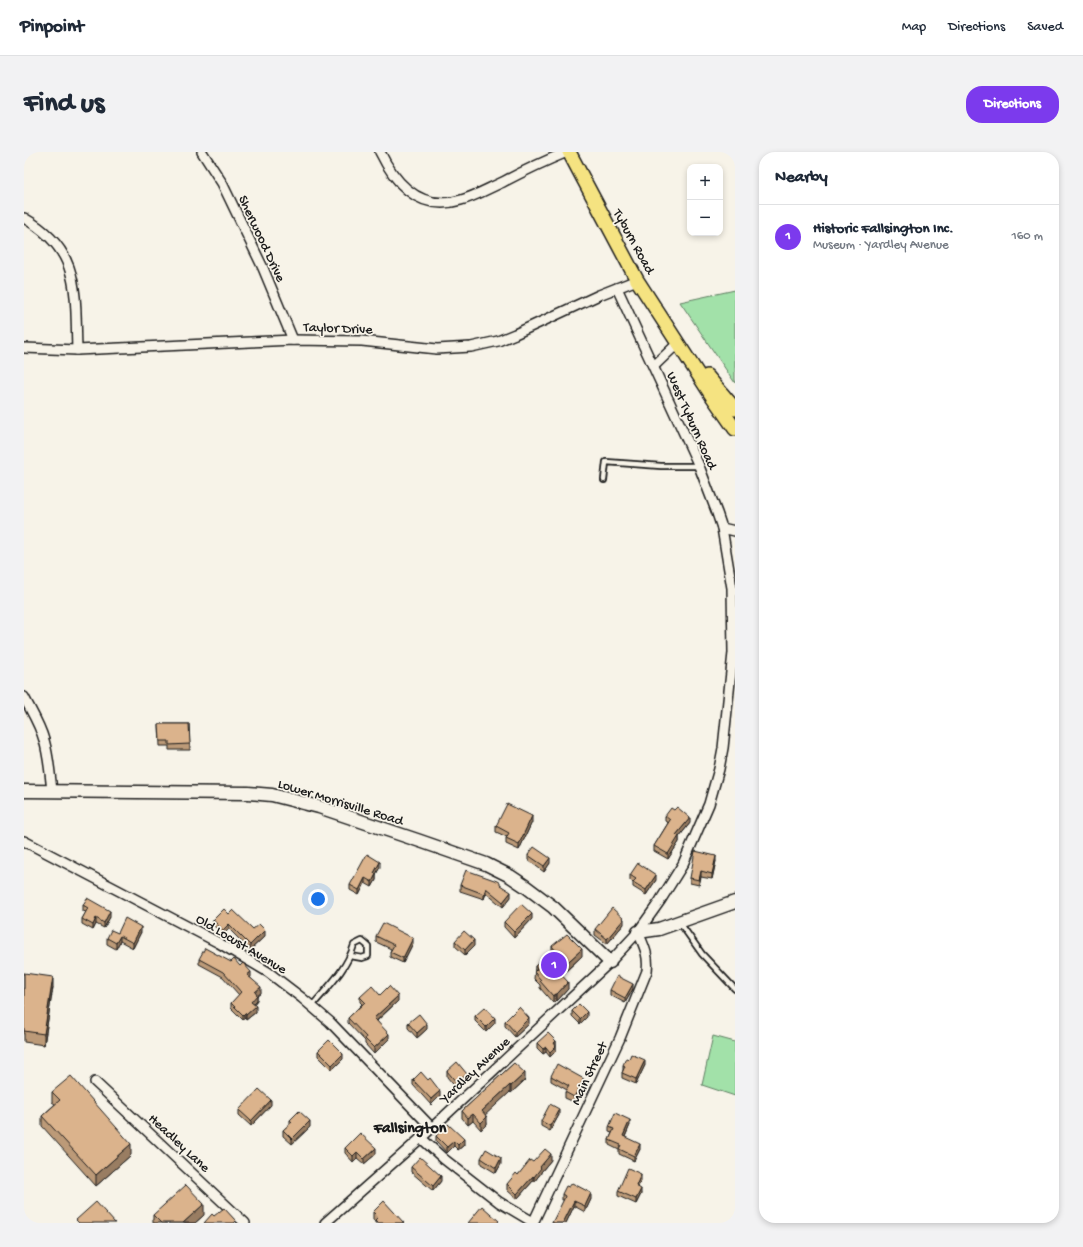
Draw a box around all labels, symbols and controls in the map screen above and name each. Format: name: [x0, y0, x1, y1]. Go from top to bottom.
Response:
text: Pinpoint: [20, 16, 84, 39]
text: Map: [902, 19, 926, 36]
text: Directions: [948, 19, 1005, 36]
text: Saved: [1027, 19, 1063, 36]
button: Directions: [966, 86, 1059, 123]
text: Find us: [24, 88, 104, 121]
map controls: [687, 164, 723, 236]
button: +: [687, 164, 723, 200]
text: Nearby: [775, 168, 828, 188]
street label: Sherwood Drive: [233, 193, 289, 286]
button: −: [687, 200, 723, 236]
street label: Tyburn Road: [608, 206, 659, 279]
text: Historic Fallsington Inc.: [813, 220, 954, 238]
text: 1: [785, 229, 791, 244]
text: 160 m: [1011, 229, 1043, 244]
text: Museum · Yardley Avenue: [813, 238, 949, 253]
street label: Taylor Drive: [302, 320, 374, 339]
street label: West Tyburn Road: [662, 370, 721, 474]
street label: Lower Morrisville Road: [275, 776, 407, 831]
your location: [308, 889, 328, 909]
street label: Old Locust Avenue: [192, 911, 290, 979]
pin: 1: [541, 950, 567, 980]
street label: Yardley Avenue: [436, 1033, 515, 1109]
street label: Main Street: [568, 1039, 613, 1108]
street label: Headley Lane: [144, 1111, 213, 1177]
district label: Fallsington: [373, 1120, 447, 1139]

